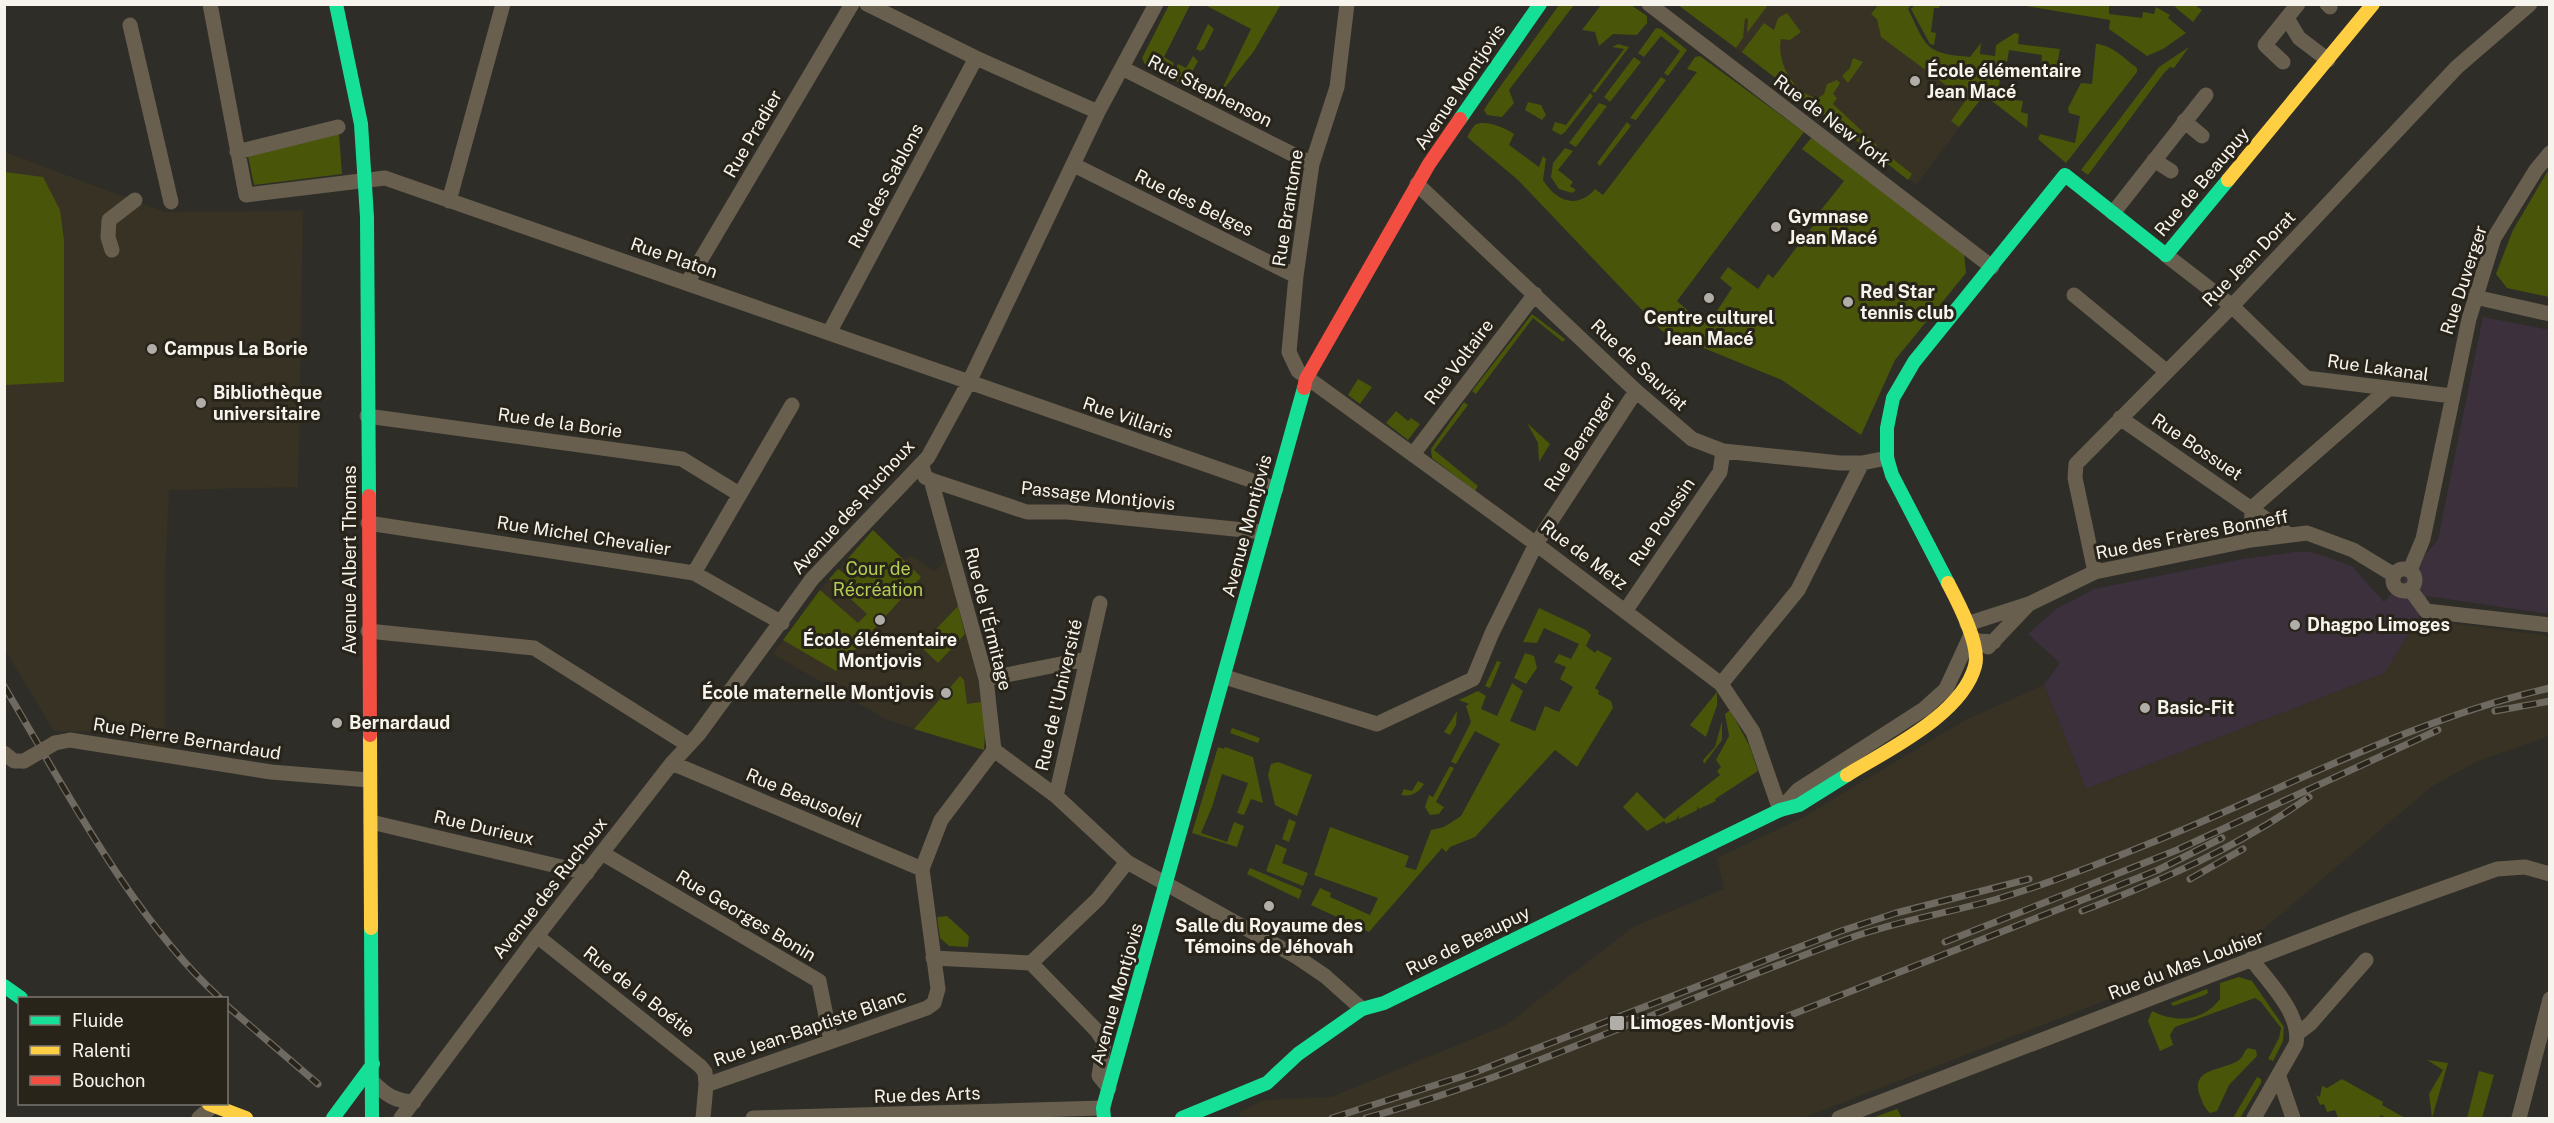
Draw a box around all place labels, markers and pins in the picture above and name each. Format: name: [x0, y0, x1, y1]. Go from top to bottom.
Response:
place label: École élémentaire Jean Macé: [1927, 59, 2081, 102]
marker: École élémentaire Jean Macé: [1908, 74, 1922, 88]
place label: Gymnase Jean Macé: [1788, 206, 1877, 248]
marker: Gymnase Jean Macé: [1769, 220, 1783, 234]
place label: Red Star tennis club: [1860, 281, 1954, 323]
marker: Centre culturel Jean Macé: [1702, 291, 1716, 305]
marker: Red Star tennis club: [1841, 295, 1855, 309]
place label: Centre culturel Jean Macé: [1644, 307, 1774, 349]
place label: Campus La Borie: [164, 338, 308, 359]
marker: Campus La Borie: [145, 342, 159, 356]
place label: Bibliothèque universitaire: [213, 382, 322, 424]
marker: Bibliothèque universitaire: [194, 396, 208, 410]
marker: École élémentaire Montjovis: [873, 613, 887, 627]
place label: Dhagpo Limoges: [2307, 614, 2450, 635]
marker: Dhagpo Limoges: [2288, 618, 2302, 632]
place label: École élémentaire Montjovis: [803, 628, 957, 671]
place label: École maternelle Montjovis: [702, 681, 934, 703]
marker: École maternelle Montjovis: [939, 686, 953, 700]
place label: Basic-Fit: [2157, 697, 2234, 718]
marker: Basic-Fit: [2138, 701, 2152, 715]
place label: Bernardaud: [349, 712, 450, 733]
marker: Bernardaud: [330, 716, 344, 730]
marker: Salle du Royaume des Témoins de Jéhovah: [1262, 899, 1276, 913]
place label: Salle du Royaume des Témoins de Jéhovah: [1175, 915, 1363, 957]
place label: Limoges-Montjovis: [1630, 1012, 1794, 1033]
marker: Limoges-Montjovis: [1608, 1014, 1626, 1032]

